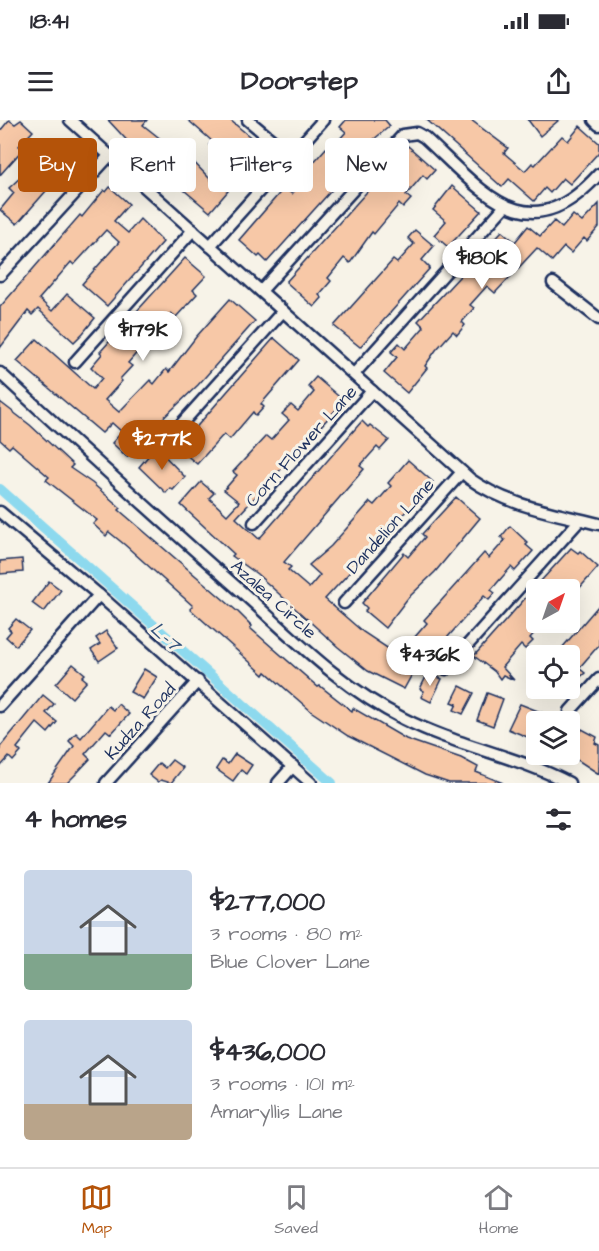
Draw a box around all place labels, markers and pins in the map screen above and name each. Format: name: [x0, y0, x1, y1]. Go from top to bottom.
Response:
pin: $180K: [440, 239, 524, 290]
pin: $179K: [101, 311, 185, 362]
pin: $277K: [120, 420, 204, 471]
pin: $436K: [388, 636, 472, 687]

